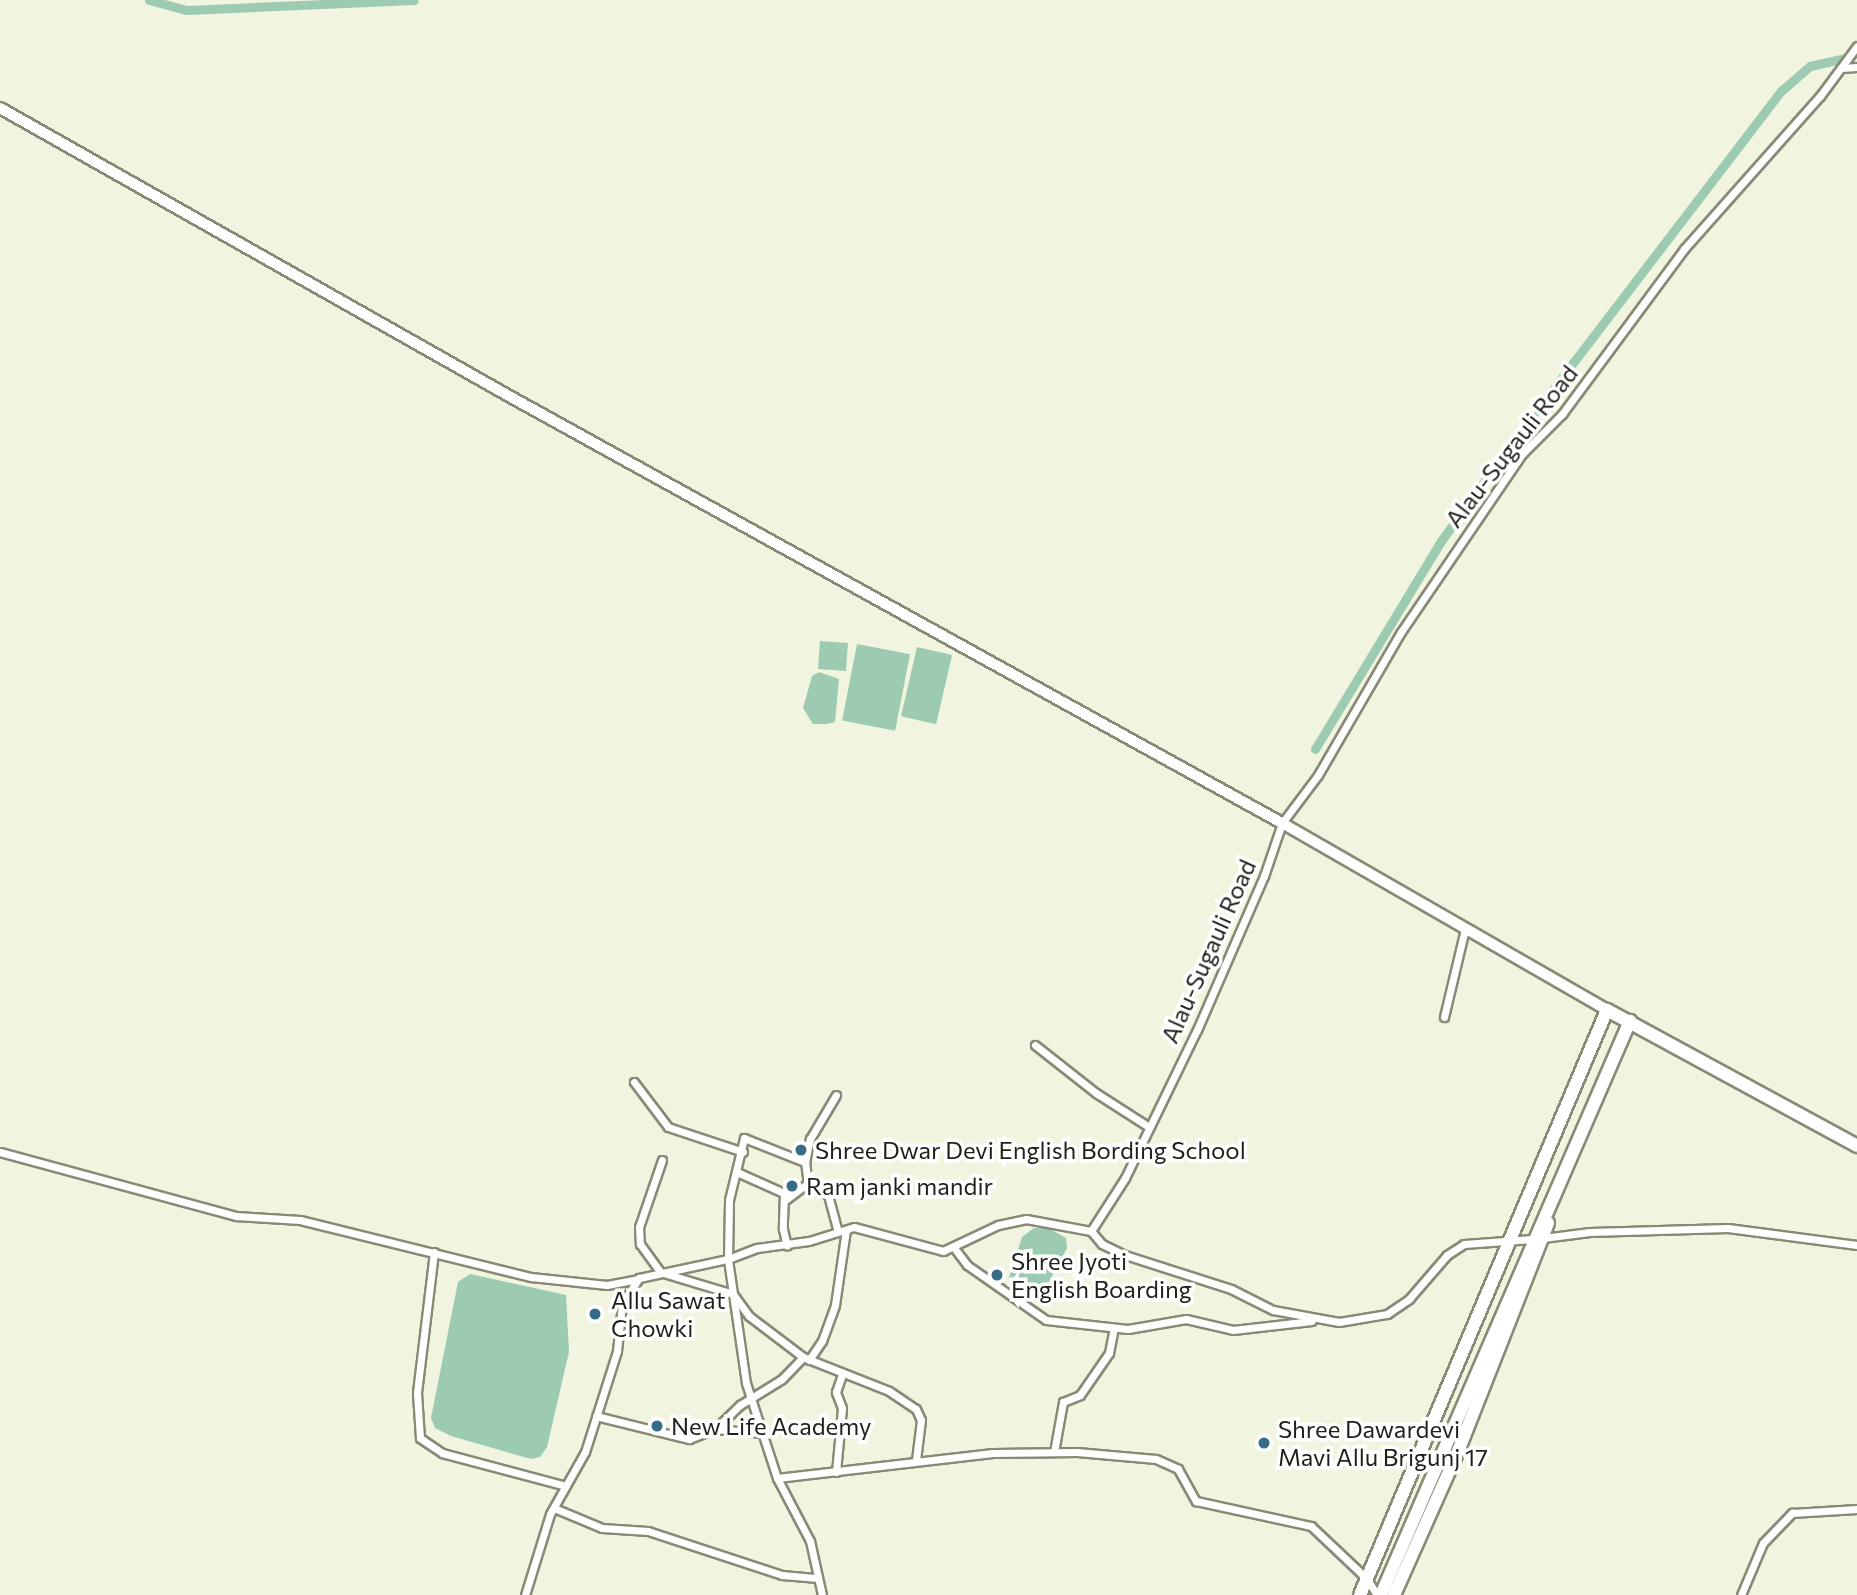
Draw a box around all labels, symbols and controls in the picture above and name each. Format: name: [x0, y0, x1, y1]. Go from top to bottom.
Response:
street label: Alau-Sugauli Road: [1439, 359, 1583, 533]
street label: Alau-Sugauli Road: [1155, 855, 1261, 1047]
place label: Shree Dwar Devi English Bording School: [815, 1136, 1246, 1164]
marker: Shree Dwar Devi English Bording School: [793, 1142, 809, 1158]
place label: Ram janki mandir: [806, 1172, 993, 1200]
marker: Ram janki mandir: [784, 1178, 800, 1194]
place label: Shree Jyoti English Boarding: [1011, 1247, 1192, 1303]
marker: Shree Jyoti English Boarding: [989, 1267, 1005, 1283]
place label: Allu Sawat Chowki: [611, 1286, 725, 1342]
marker: Allu Sawat Chowki: [585, 1304, 605, 1324]
place label: New Life Academy: [671, 1412, 871, 1440]
place label: Shree Dawardevi Mavi Allu Brigunj 17: [1278, 1415, 1488, 1471]
marker: New Life Academy: [649, 1418, 665, 1434]
marker: Shree Dawardevi Mavi Allu Brigunj 17: [1256, 1435, 1272, 1451]

